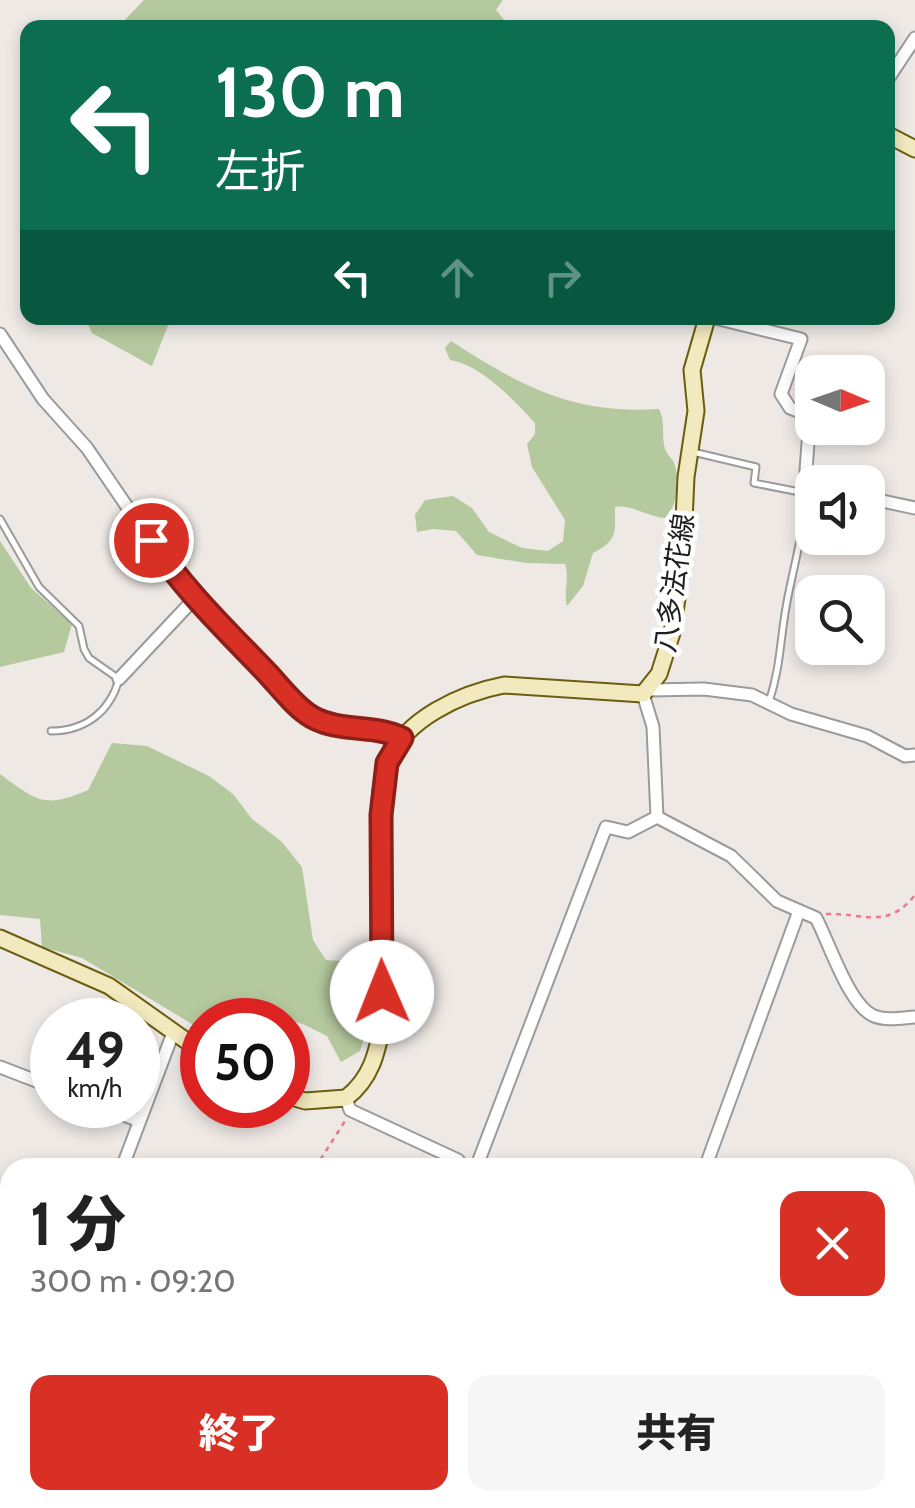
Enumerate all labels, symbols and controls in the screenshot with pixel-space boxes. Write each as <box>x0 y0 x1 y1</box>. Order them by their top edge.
text: 130 m <box>215 49 405 135</box>
icon: left <box>50 60 180 190</box>
text: 左折 <box>215 144 305 198</box>
icon: left <box>325 250 380 305</box>
icon: ahead <box>430 250 485 305</box>
icon: right <box>535 250 590 305</box>
north arrow <box>795 355 885 445</box>
map controls <box>795 355 885 665</box>
button: sound <box>795 465 885 555</box>
pin <box>109 498 194 583</box>
street label: 八多法花線 <box>647 511 701 655</box>
icon: arrive <box>124 513 179 568</box>
button: search <box>795 575 885 665</box>
position arrow <box>330 940 434 1044</box>
speed limit sign: 50 <box>180 998 310 1128</box>
text: 49 <box>65 1020 125 1081</box>
text: km/h <box>68 1073 122 1103</box>
text: 1 分 <box>30 1187 126 1260</box>
button: close <box>780 1191 885 1296</box>
text: 300 m · 09:20 <box>30 1261 236 1300</box>
button: 終了 <box>30 1375 448 1490</box>
button: 共有 <box>468 1375 885 1490</box>

